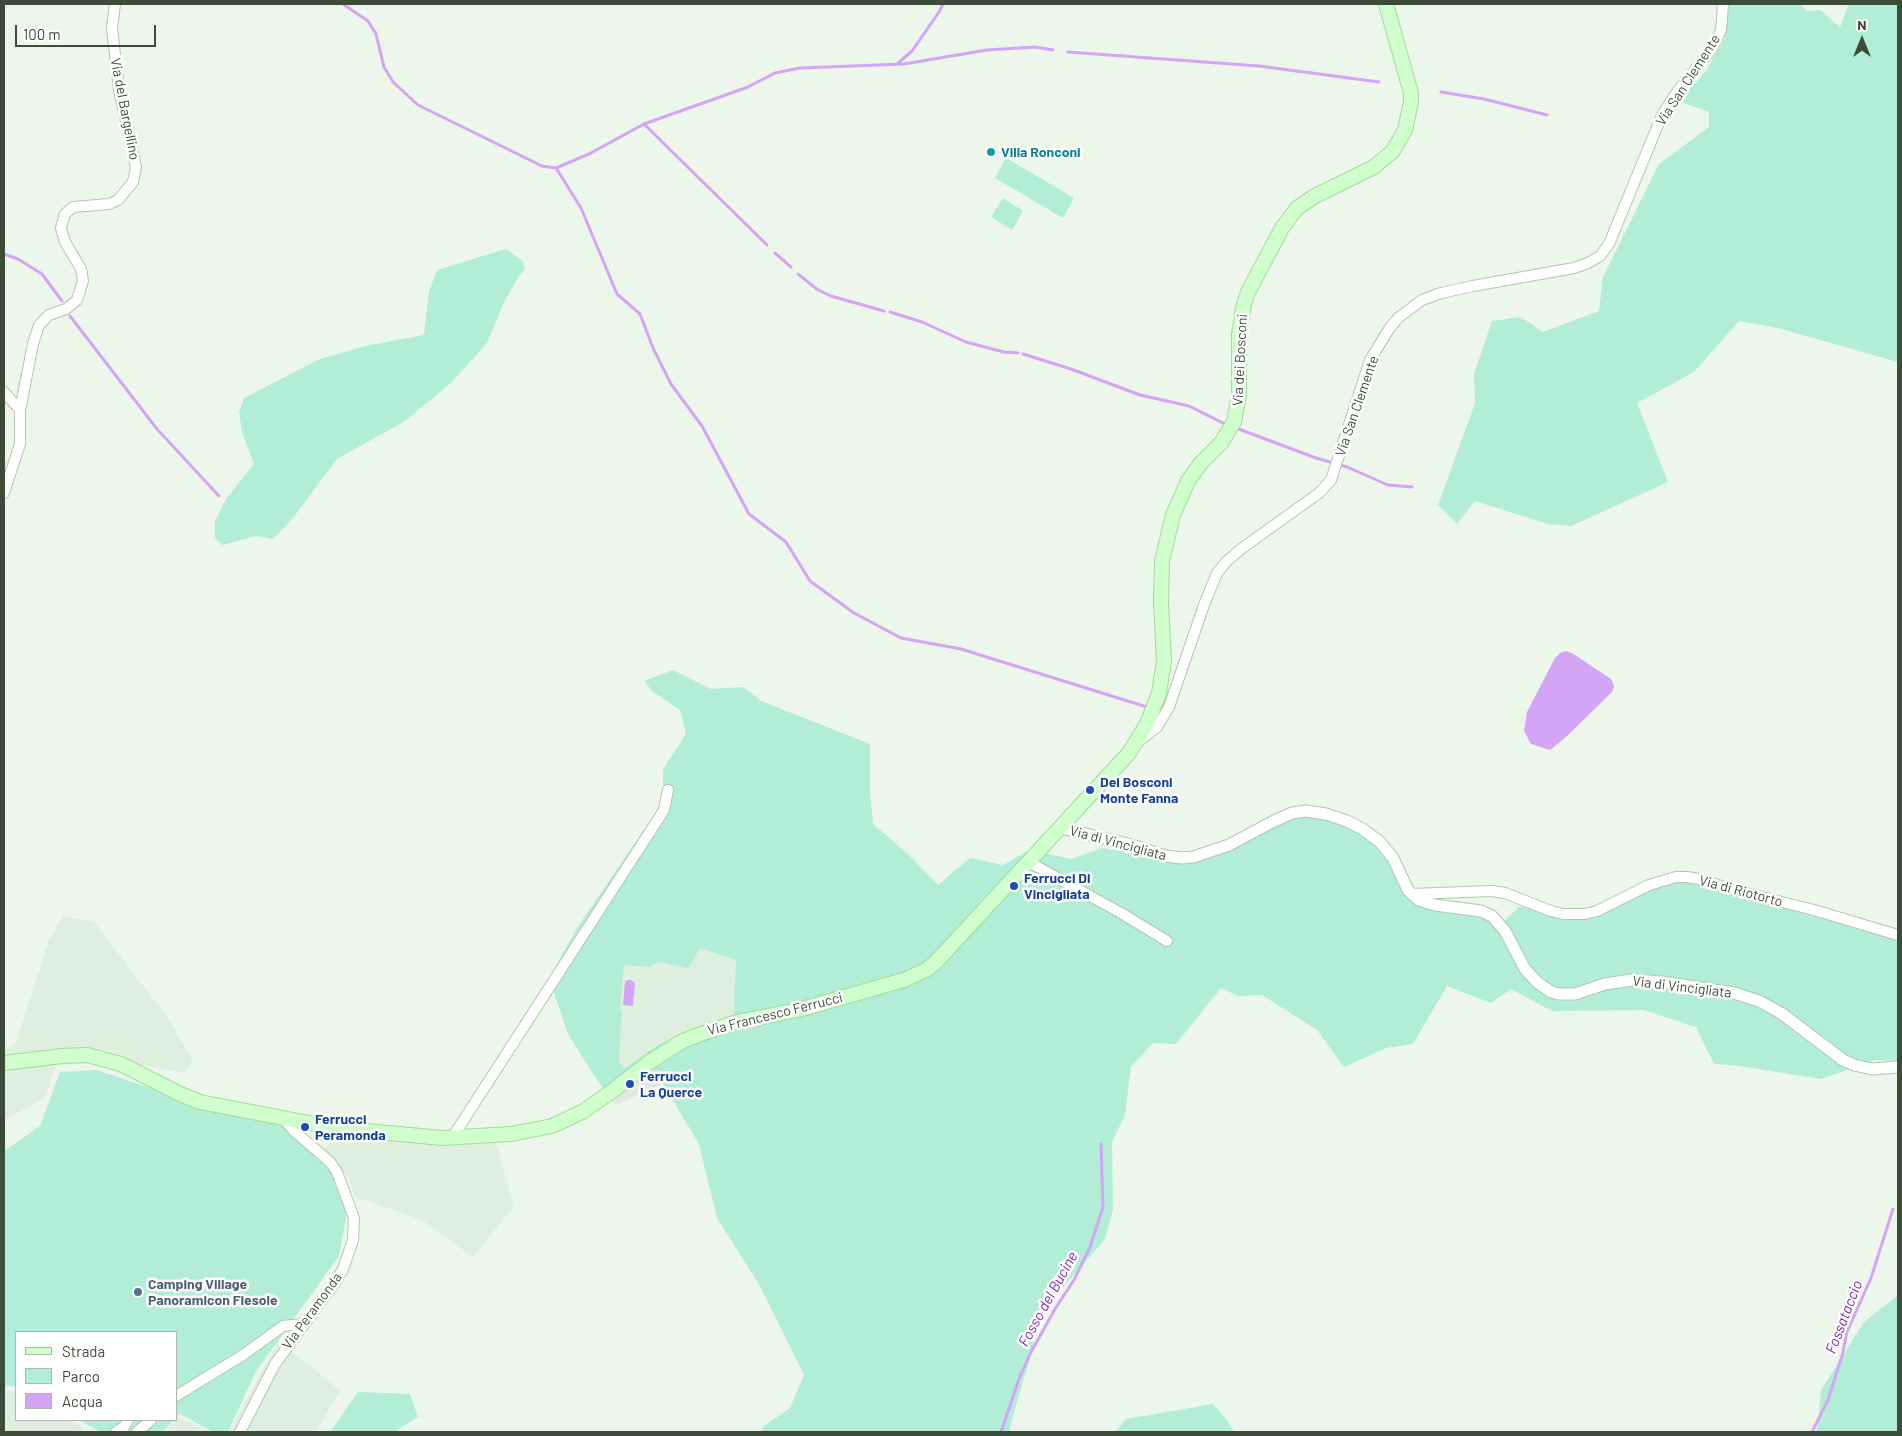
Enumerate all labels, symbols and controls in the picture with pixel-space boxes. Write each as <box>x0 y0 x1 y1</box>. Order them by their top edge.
scale bar <box>18 15 159 47</box>
north arrow <box>1837 15 1887 65</box>
text: N <box>1857 16 1867 33</box>
text: 100 m <box>23 25 61 43</box>
street label: Via San Clemente <box>1652 31 1724 129</box>
street label: Via del Bargellino <box>107 56 143 162</box>
place label: Villa Ronconi <box>1001 144 1081 160</box>
marker: Villa Ronconi <box>985 146 997 158</box>
street label: Via dei Bosconi <box>1229 313 1251 407</box>
street label: Via San Clemente <box>1332 353 1382 459</box>
place label: Dei Bosconi Monte Fanna <box>1100 774 1178 806</box>
marker: Dei Bosconi Monte Fanna <box>1084 784 1096 796</box>
street label: Via di Vincigliata <box>1068 822 1168 864</box>
place label: Ferrucci Di Vincigliata <box>1024 870 1091 902</box>
street label: Via di Riotorto <box>1697 872 1785 910</box>
marker: Ferrucci Di Vincigliata <box>1008 880 1020 892</box>
street label: Via di Vincigliata <box>1632 973 1732 1001</box>
street label: Via Francesco Ferrucci <box>706 989 844 1039</box>
place label: Ferrucci La Querce <box>640 1068 702 1100</box>
marker: Ferrucci La Querce <box>624 1078 636 1090</box>
place label: Ferrucci Peramonda <box>315 1111 386 1144</box>
marker: Ferrucci Peramonda <box>299 1121 311 1133</box>
water label: Fosso del Bucine <box>1015 1248 1081 1350</box>
street label: Via Peramonda <box>279 1269 345 1353</box>
place label: Camping Village Panoramicon Fiesole <box>148 1276 278 1308</box>
water label: Fossataccio <box>1822 1278 1866 1356</box>
marker: Camping Village Panoramicon Fiesole <box>132 1286 144 1298</box>
legend <box>15 1331 178 1421</box>
text: Strada <box>62 1342 105 1360</box>
text: Parco <box>62 1367 100 1385</box>
text: Acqua <box>62 1392 103 1410</box>

